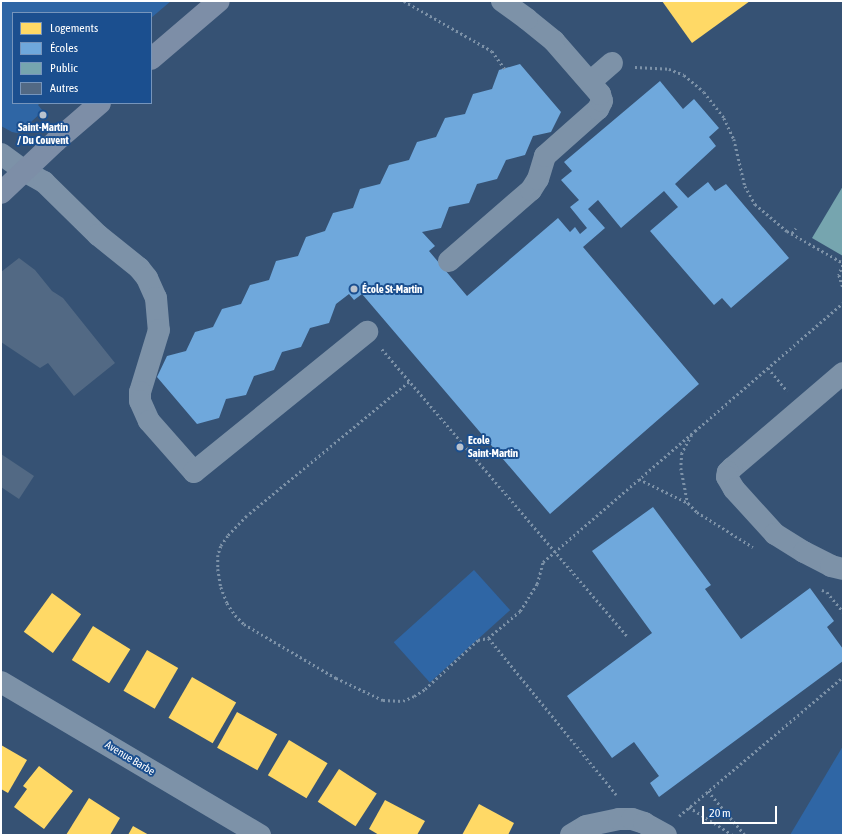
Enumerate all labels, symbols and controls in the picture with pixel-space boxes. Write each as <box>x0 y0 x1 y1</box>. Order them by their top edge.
legend <box>12 12 152 104</box>
text: Logements <box>50 21 98 35</box>
text: Écoles <box>50 41 78 55</box>
text: Public <box>50 61 78 75</box>
text: Autres <box>50 81 78 95</box>
marker: Saint-Martin / Du Couvent <box>38 110 48 120</box>
place label: Saint-Martin / Du Couvent <box>17 121 69 147</box>
place label: École St-Martin <box>362 282 422 296</box>
marker: École St-Martin <box>349 284 359 294</box>
place label: Ecole Saint-Martin <box>468 434 518 460</box>
marker: Ecole Saint-Martin <box>455 442 465 452</box>
street label: Avenue Barbe <box>103 738 157 778</box>
scale bar <box>704 798 779 824</box>
text: 20 m <box>709 806 731 820</box>

